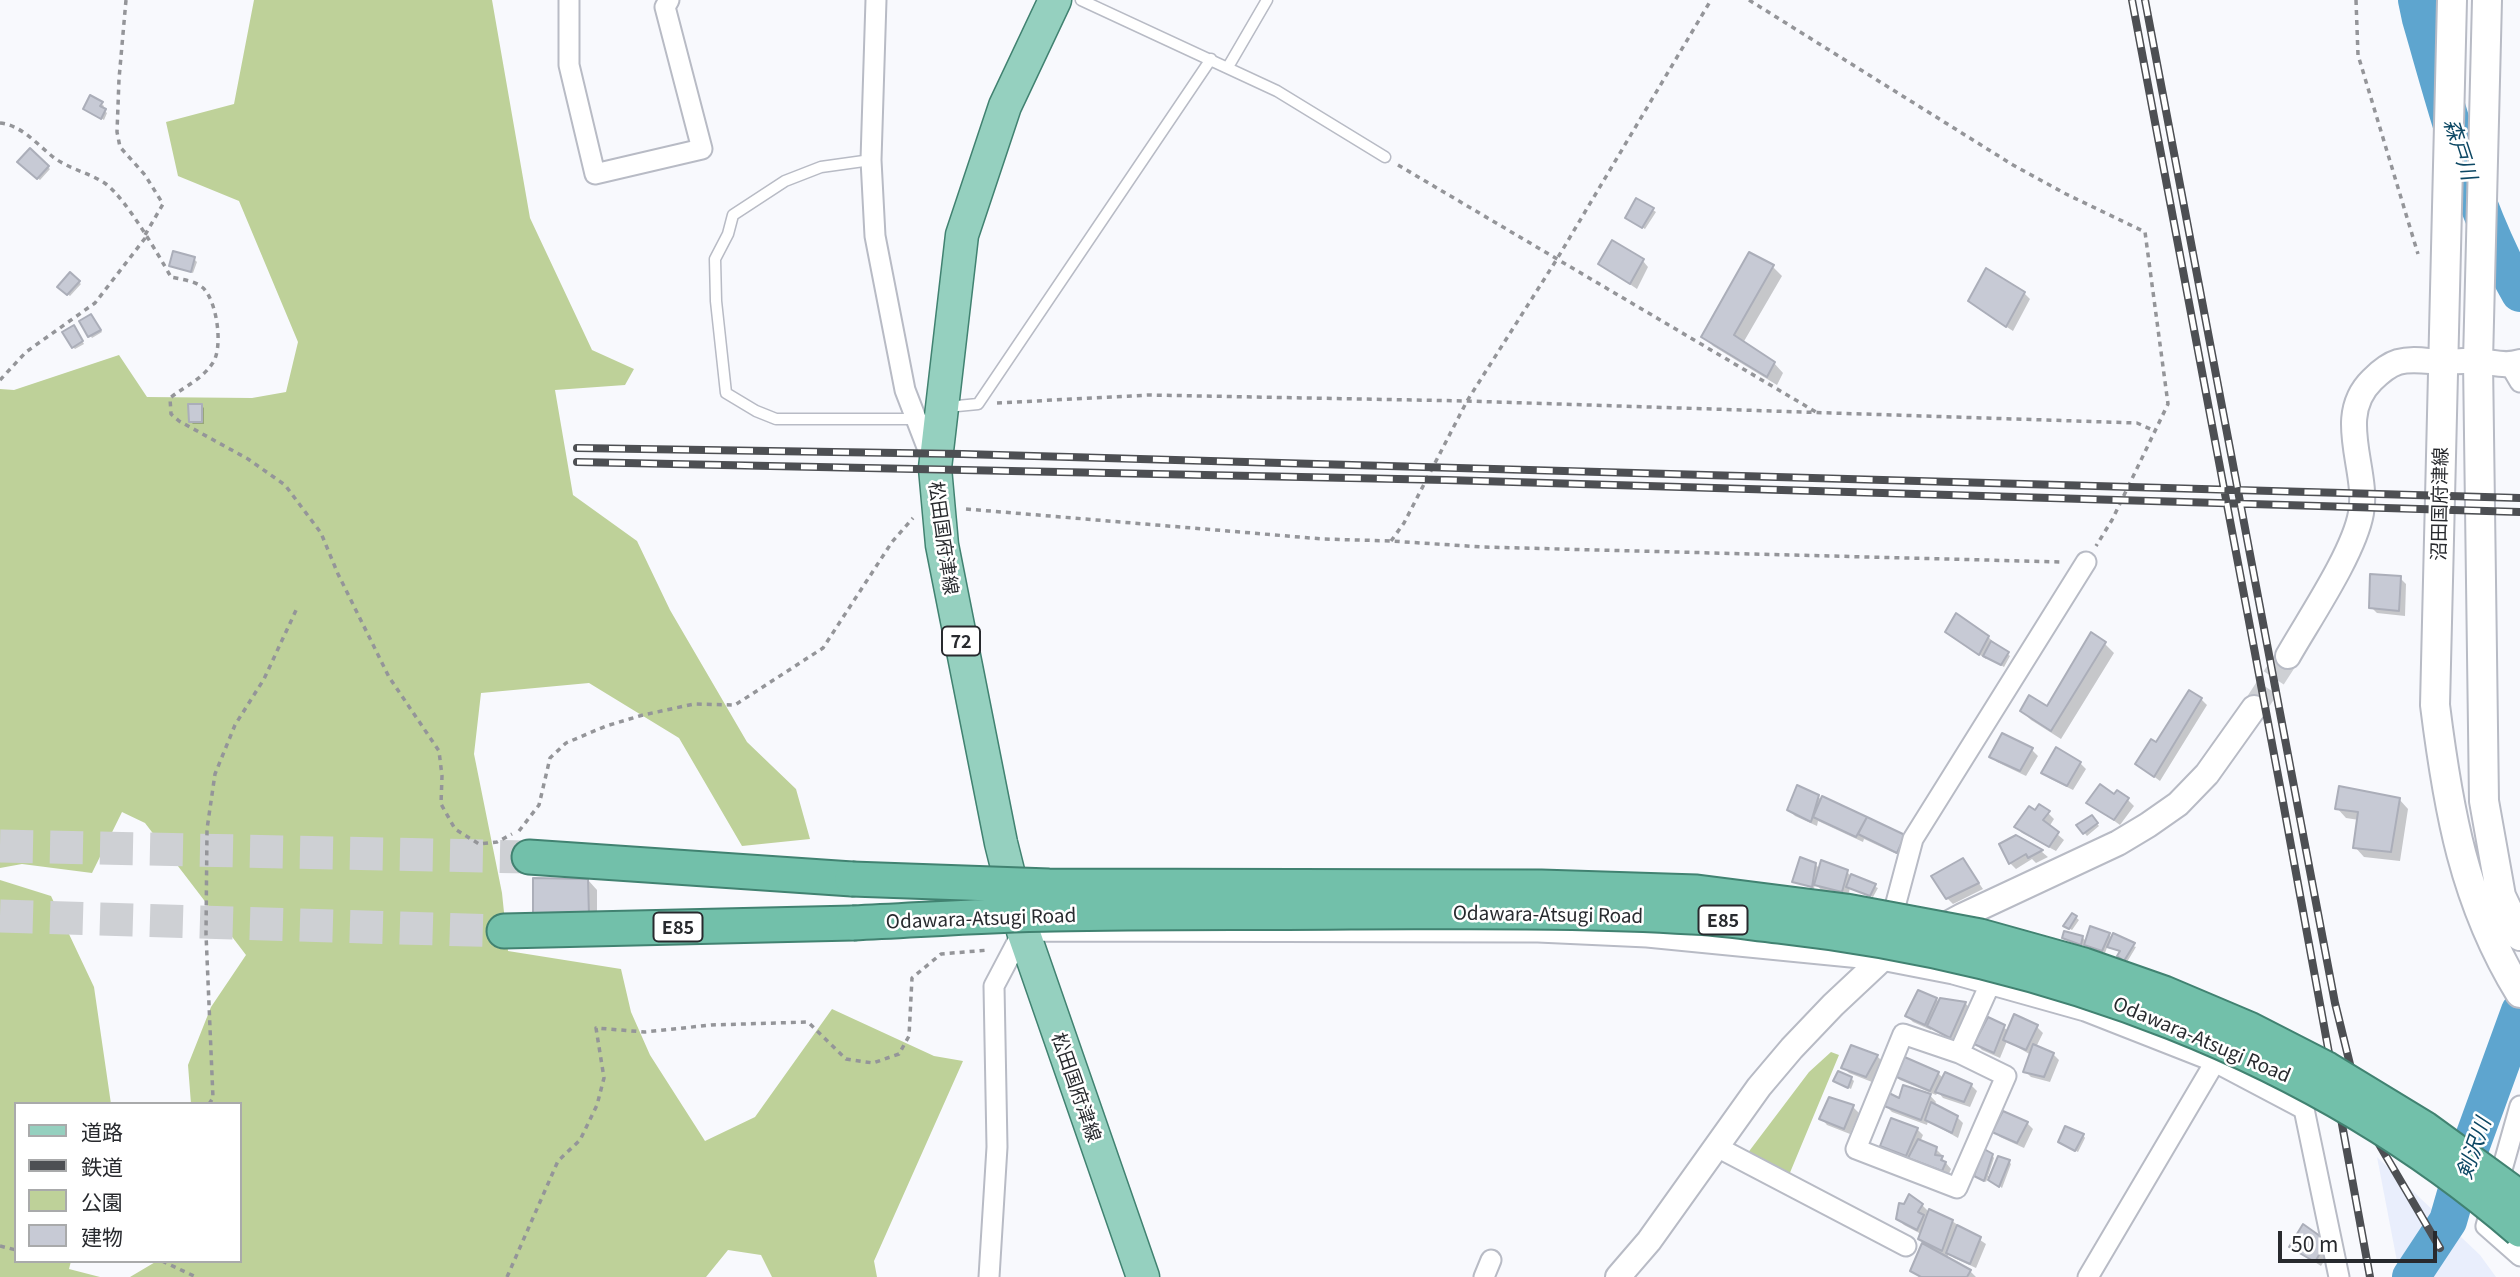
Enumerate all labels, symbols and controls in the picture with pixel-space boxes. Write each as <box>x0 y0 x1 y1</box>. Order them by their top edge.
water label: 森戸川 <box>2439 115 2483 183</box>
street label: 沼田国府津線 <box>2427 447 2451 561</box>
street label: 松田国府津線 <box>925 480 963 596</box>
road number: 72 <box>942 626 980 656</box>
street label: Odawara-Atsugi Road <box>1453 901 1643 927</box>
street label: Odawara-Atsugi Road <box>885 903 1077 933</box>
road number: E85 <box>1698 905 1748 934</box>
road number: E85 <box>654 912 702 942</box>
street label: Odawara-Atsugi Road <box>2110 991 2294 1087</box>
street label: 松田国府津線 <box>1048 1029 1106 1145</box>
legend <box>14 1102 242 1263</box>
water label: 剣沢川 <box>2451 1114 2495 1182</box>
text: 道路 <box>81 1116 123 1146</box>
text: 鉄道 <box>81 1151 123 1181</box>
text: 公園 <box>81 1186 123 1216</box>
scale bar <box>2282 1218 2441 1262</box>
text: 建物 <box>81 1221 123 1251</box>
text: 50 m <box>2291 1228 2338 1258</box>

